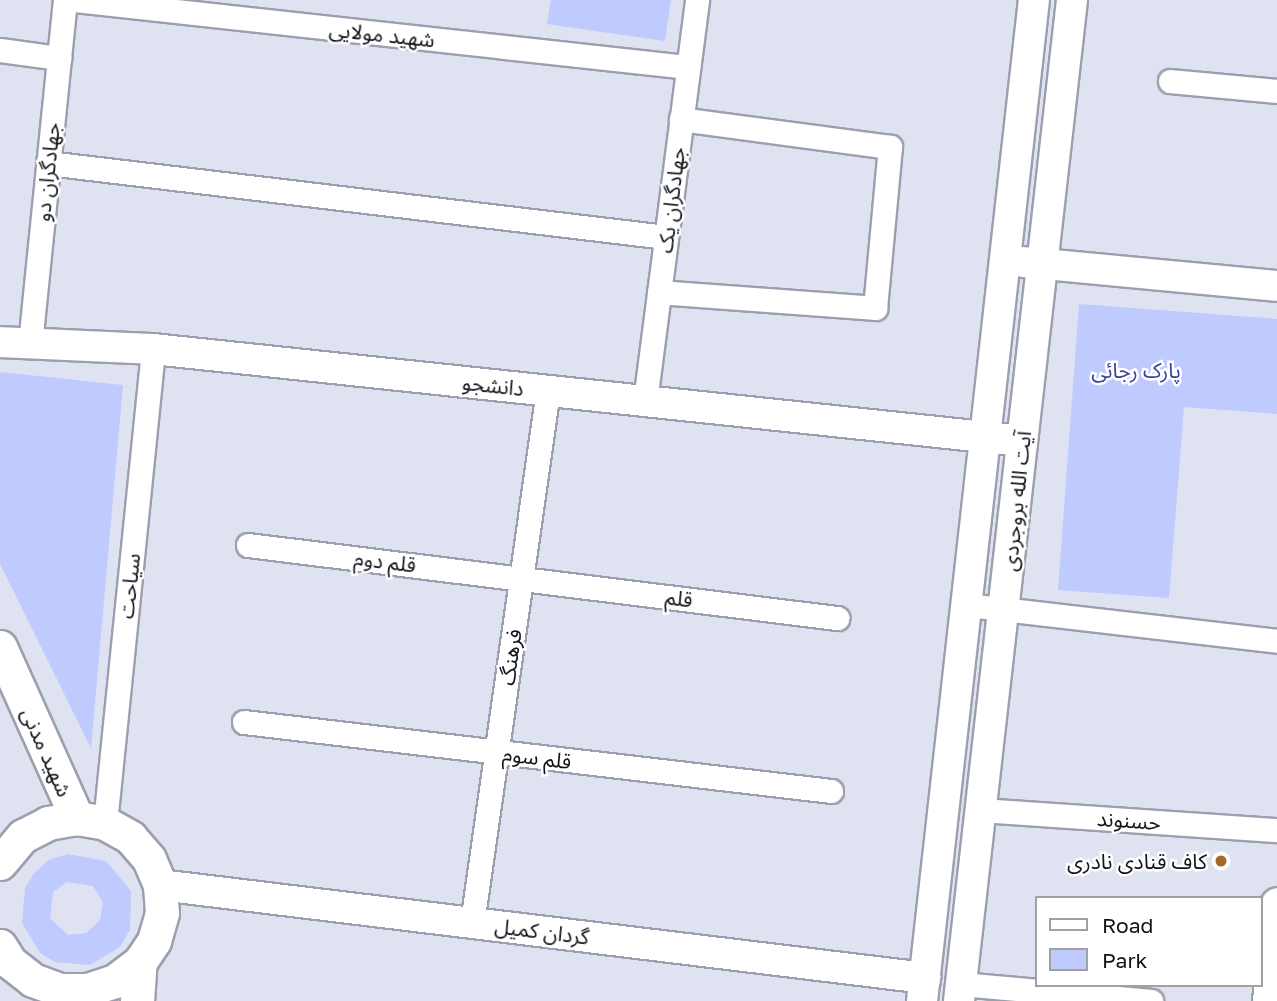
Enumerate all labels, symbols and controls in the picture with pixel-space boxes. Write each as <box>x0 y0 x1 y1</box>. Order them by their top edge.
street label: شهید مولایی <box>328 16 436 52</box>
street label: جهادگران دو <box>29 121 65 223</box>
street label: جهادگران یک <box>652 145 690 255</box>
park label: پارک رجائی <box>1091 357 1181 383</box>
street label: دانشجو <box>461 369 525 401</box>
street label: آیت الله بروجردی <box>996 430 1036 572</box>
street label: قلم دوم <box>353 545 417 577</box>
street label: سیاحت <box>113 552 145 620</box>
street label: قلم <box>664 584 694 612</box>
street label: فرهنگ <box>494 627 526 687</box>
street label: شهید مدنی <box>16 704 78 800</box>
street label: قلم سوم <box>501 740 573 774</box>
street label: حسنوند <box>1096 805 1162 835</box>
place label: کاف قنادی نادری <box>1067 848 1207 874</box>
marker: کاف قنادی نادری <box>1213 853 1229 869</box>
legend <box>1036 896 1263 987</box>
text: Road <box>1102 912 1153 938</box>
street label: گردان کمیل <box>493 913 591 949</box>
text: Park <box>1102 947 1147 973</box>

